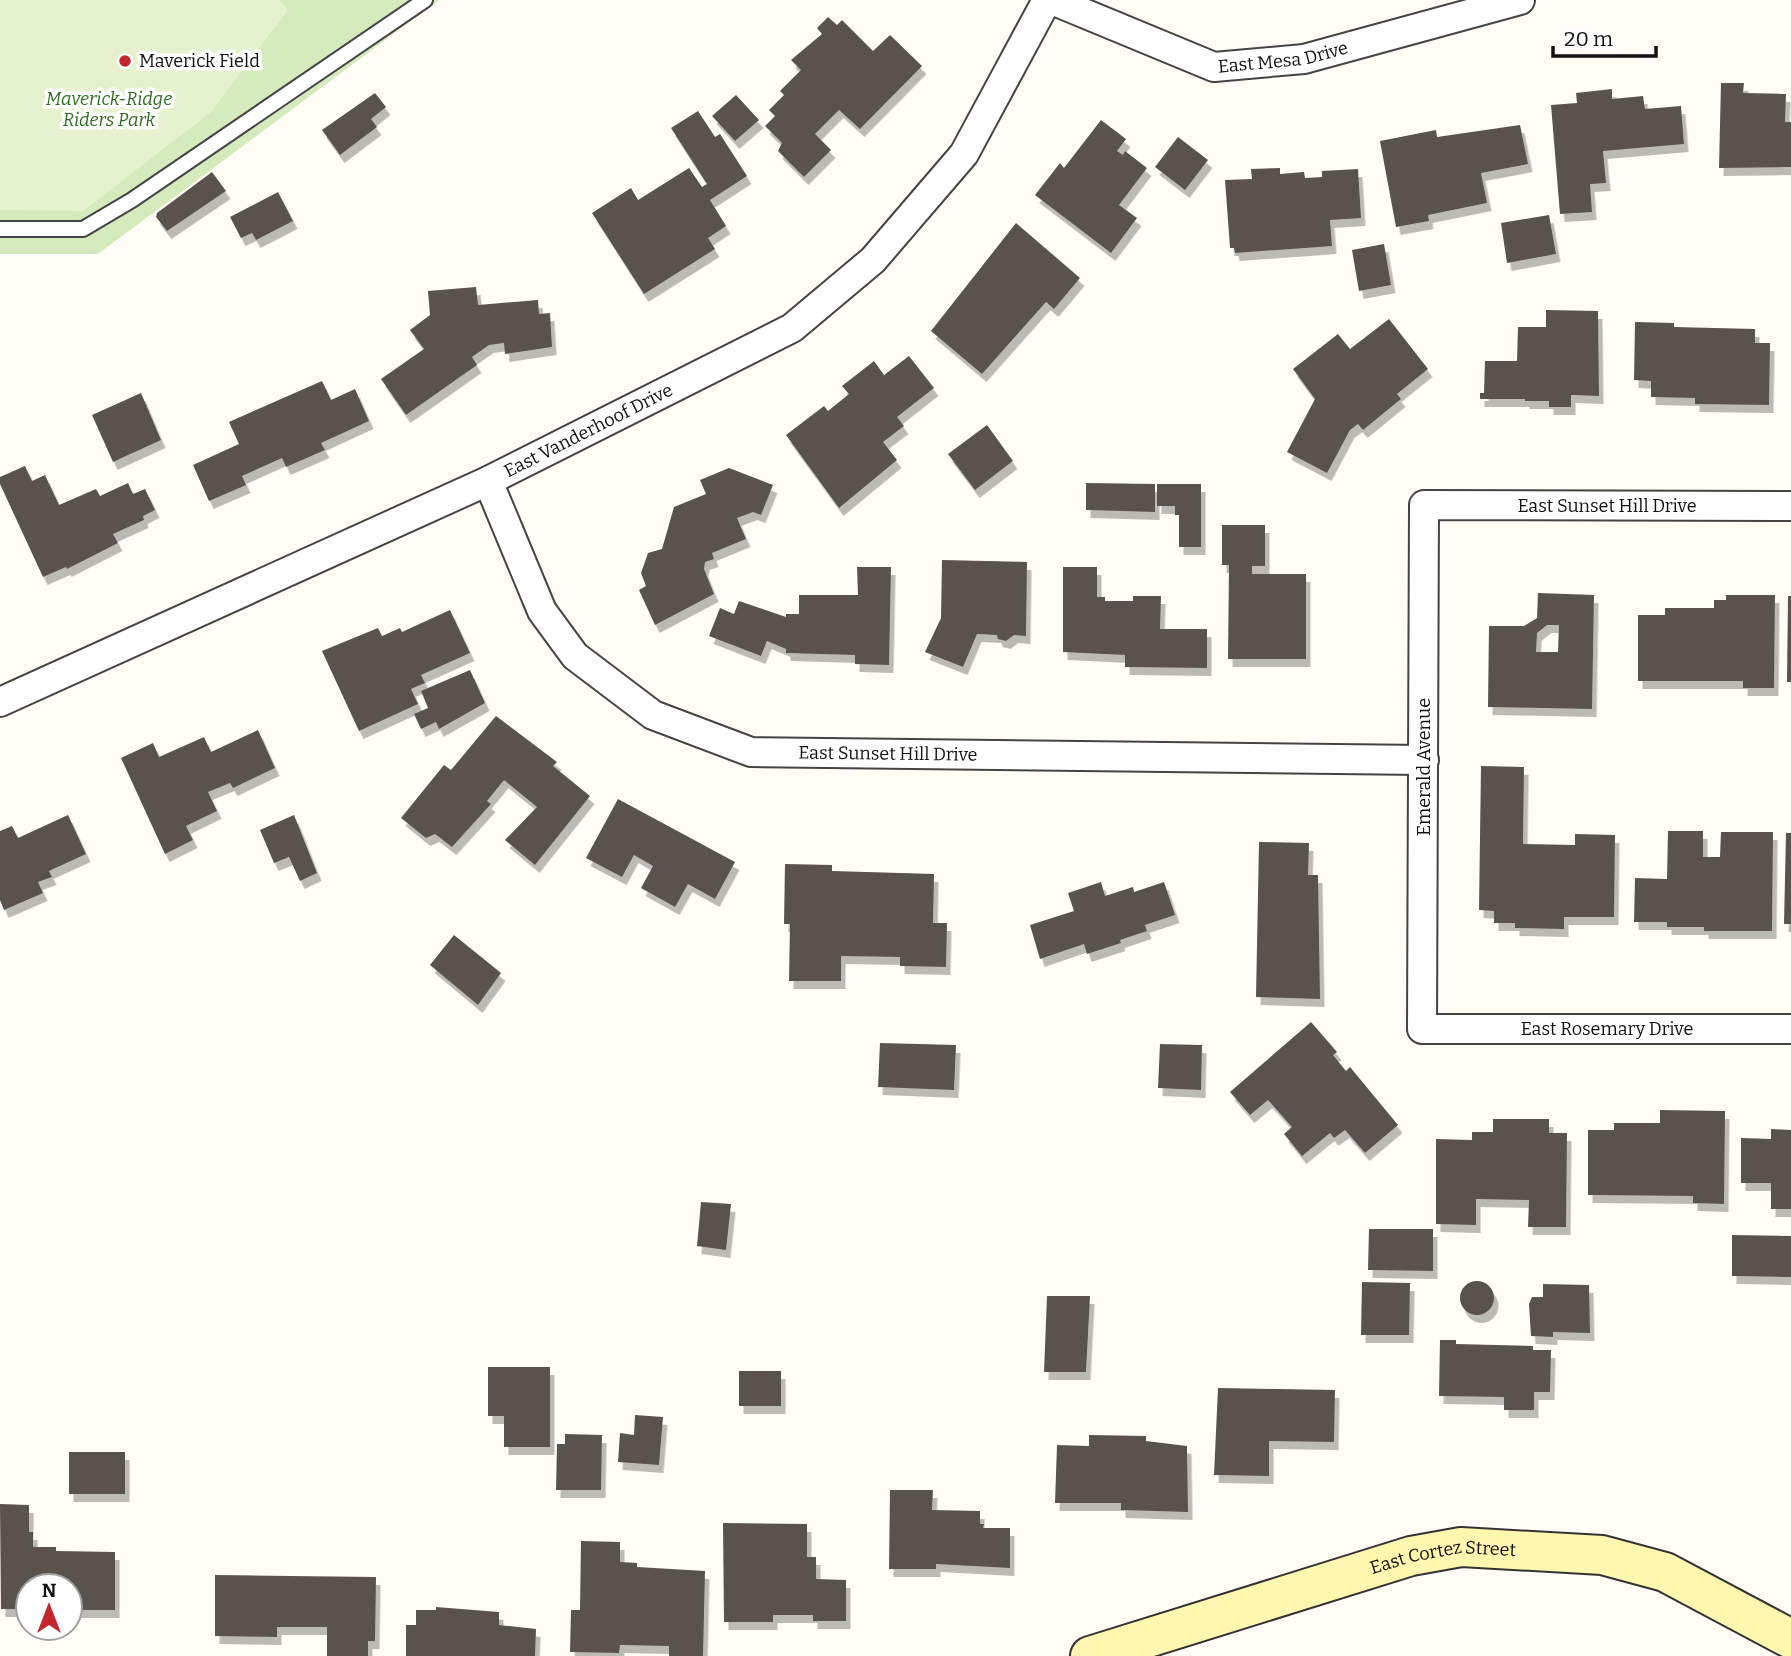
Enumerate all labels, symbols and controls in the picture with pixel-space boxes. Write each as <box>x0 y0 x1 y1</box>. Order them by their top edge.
scale bar <box>1553 14 1656 58</box>
text: 20 m <box>1564 26 1613 52</box>
street label: East Mesa Drive <box>1217 37 1350 78</box>
place label: Maverick Field <box>139 50 260 72</box>
marker: Maverick Field <box>117 53 133 69</box>
park label: Maverick-Ridge Riders Park <box>46 88 172 131</box>
street label: East Vanderhoof Drive <box>500 379 676 482</box>
street label: East Sunset Hill Drive <box>1517 495 1697 517</box>
street label: Emerald Avenue <box>1413 698 1435 836</box>
street label: East Sunset Hill Drive <box>798 742 978 766</box>
street label: East Rosemary Drive <box>1521 1018 1693 1040</box>
street label: East Cortez Street <box>1367 1536 1517 1579</box>
north arrow <box>14 1572 84 1642</box>
text: N <box>42 1579 57 1602</box>

